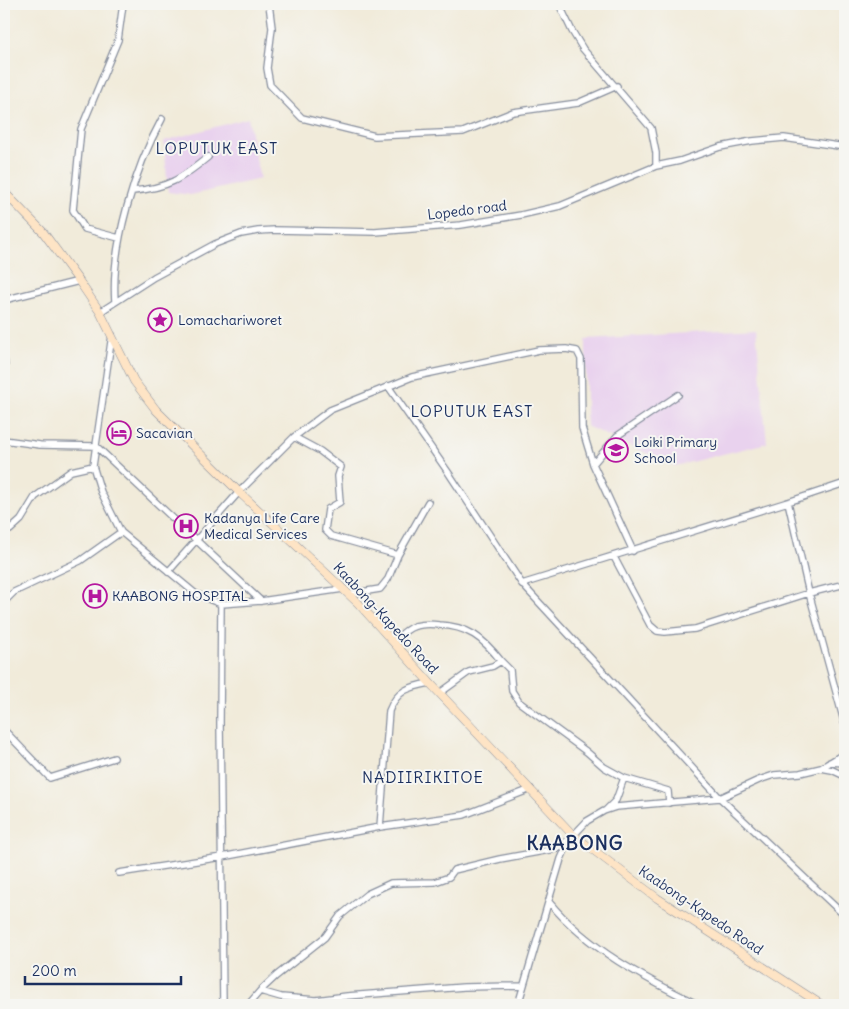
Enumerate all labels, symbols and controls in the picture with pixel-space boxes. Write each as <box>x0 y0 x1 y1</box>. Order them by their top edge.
district label: LOPUTUK EAST <box>156 138 278 158</box>
street label: Lopedo road <box>426 196 508 224</box>
place icon: Lomachariworet <box>147 307 173 333</box>
place label: Lomachariworet <box>178 311 282 329</box>
district label: LOPUTUK EAST <box>411 401 533 421</box>
hotel icon: Sacavian <box>106 420 132 446</box>
place label: Sacavian <box>136 424 193 442</box>
place label: Loiki Primary School <box>634 433 717 467</box>
school or university icon: Loiki Primary School <box>603 437 629 463</box>
place label: Kadanya Life Care Medical Services <box>204 509 320 543</box>
hospital icon: Kadanya Life Care Medical Services <box>173 513 199 539</box>
street label: Kaabong-Kapedo Road <box>330 558 442 678</box>
hospital icon: KAABONG HOSPITAL <box>82 583 108 609</box>
place label: KAABONG HOSPITAL <box>112 587 249 605</box>
district label: NADIIRIKITOE <box>362 767 484 787</box>
district label: KAABONG <box>526 831 624 855</box>
street label: Kaabong-Kapedo Road <box>635 862 767 958</box>
scale bar <box>25 954 181 986</box>
text: 200 m <box>32 961 77 980</box>

